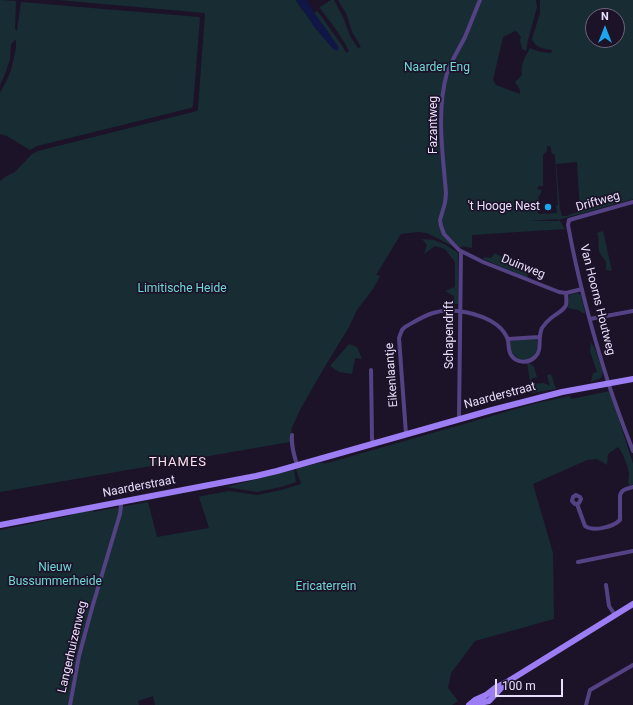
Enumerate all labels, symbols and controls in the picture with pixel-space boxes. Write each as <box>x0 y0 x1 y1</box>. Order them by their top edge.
north arrow <box>585 8 625 48</box>
text: N <box>601 10 609 23</box>
park label: Naarder Eng <box>404 61 470 75</box>
street label: Fazantweg <box>427 96 441 154</box>
street label: Driftweg <box>574 189 622 215</box>
place label: 't Hooge Nest <box>468 200 540 214</box>
marker: 't Hooge Nest <box>543 202 553 212</box>
street label: Van Hoorns Houtweg <box>576 243 618 357</box>
street label: Duinweg <box>499 252 547 282</box>
park label: Limitische Heide <box>137 282 227 296</box>
street label: Schapendrift <box>443 301 457 369</box>
street label: Eikenlaantje <box>383 342 401 408</box>
street label: Naarderstraat <box>463 380 537 412</box>
district label: THAMES <box>149 455 207 471</box>
street label: Naarderstraat <box>101 473 177 501</box>
park label: Nieuw Bussummerheide <box>8 561 102 589</box>
park label: Ericaterrein <box>296 580 356 594</box>
street label: Langerhuizenweg <box>55 600 91 694</box>
scale bar <box>497 671 565 697</box>
text: 100 m <box>502 679 536 693</box>

